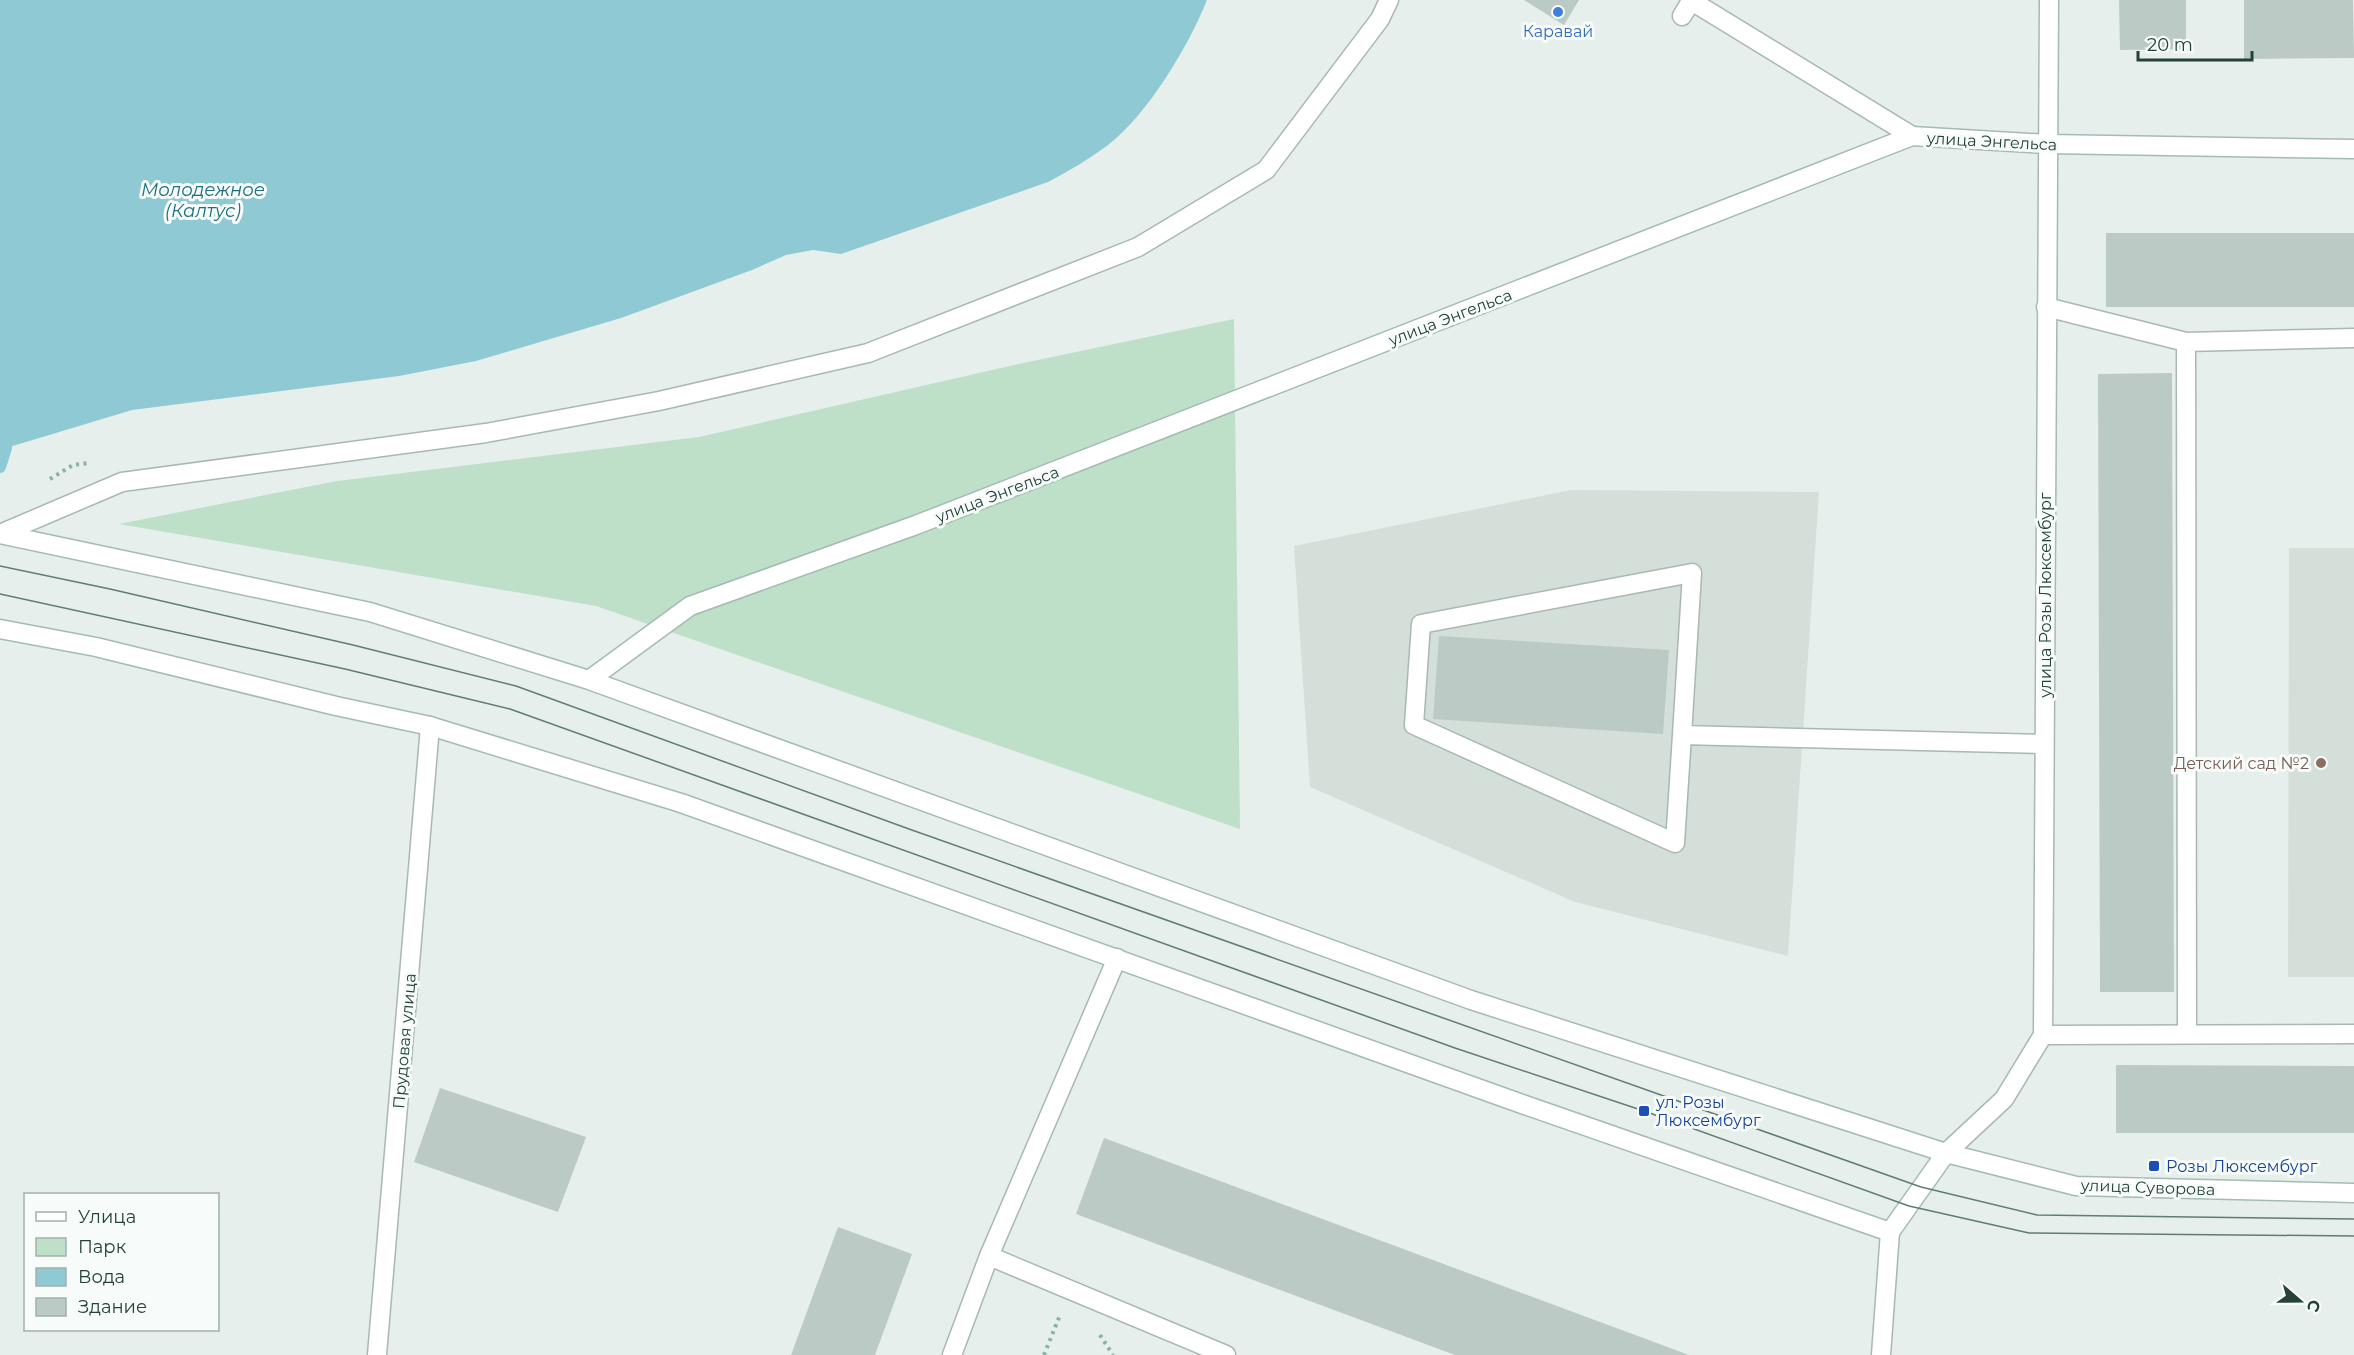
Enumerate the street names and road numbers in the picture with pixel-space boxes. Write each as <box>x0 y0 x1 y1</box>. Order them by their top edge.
street label: улица Энгельса <box>1925 129 2058 154</box>
street label: улица Энгельса <box>1385 285 1515 350</box>
street label: улица Энгельса <box>932 462 1062 527</box>
street label: улица Розы Люксембург <box>2036 492 2055 699</box>
street label: Прудовая улица <box>389 972 420 1110</box>
street label: улица Суворова <box>2079 1176 2216 1199</box>

